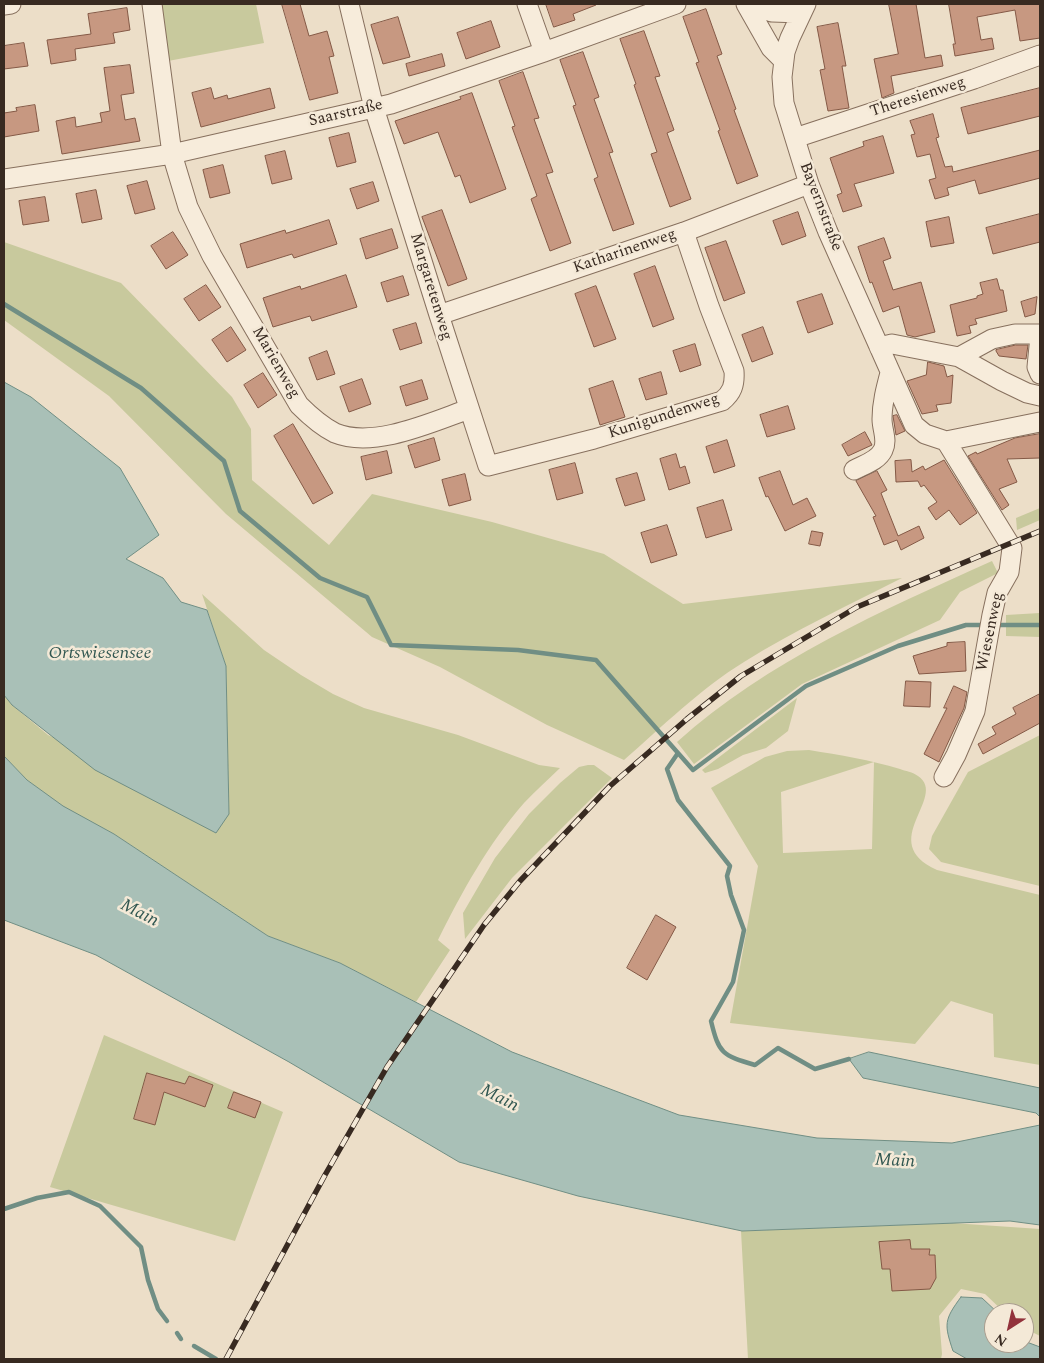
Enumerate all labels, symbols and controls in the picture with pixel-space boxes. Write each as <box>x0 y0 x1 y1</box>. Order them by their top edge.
street label: Theresienweg <box>868 74 968 122</box>
street label: Saarstraße <box>307 96 385 132</box>
street label: Bayernstraße <box>794 160 846 254</box>
street label: Katharinenweg <box>571 225 679 279</box>
street label: Margaretenweg <box>405 231 455 343</box>
street label: Marienweg <box>247 324 303 402</box>
street label: Kunigundenweg <box>606 390 722 444</box>
street label: Wiesenweg <box>973 591 1009 673</box>
water label: Ortswiesensee <box>48 643 152 665</box>
water label: Main <box>116 895 162 933</box>
water label: Main <box>476 1080 522 1118</box>
water label: Main <box>874 1150 916 1174</box>
north arrow <box>984 1303 1034 1353</box>
text: N <box>990 1328 1011 1352</box>

